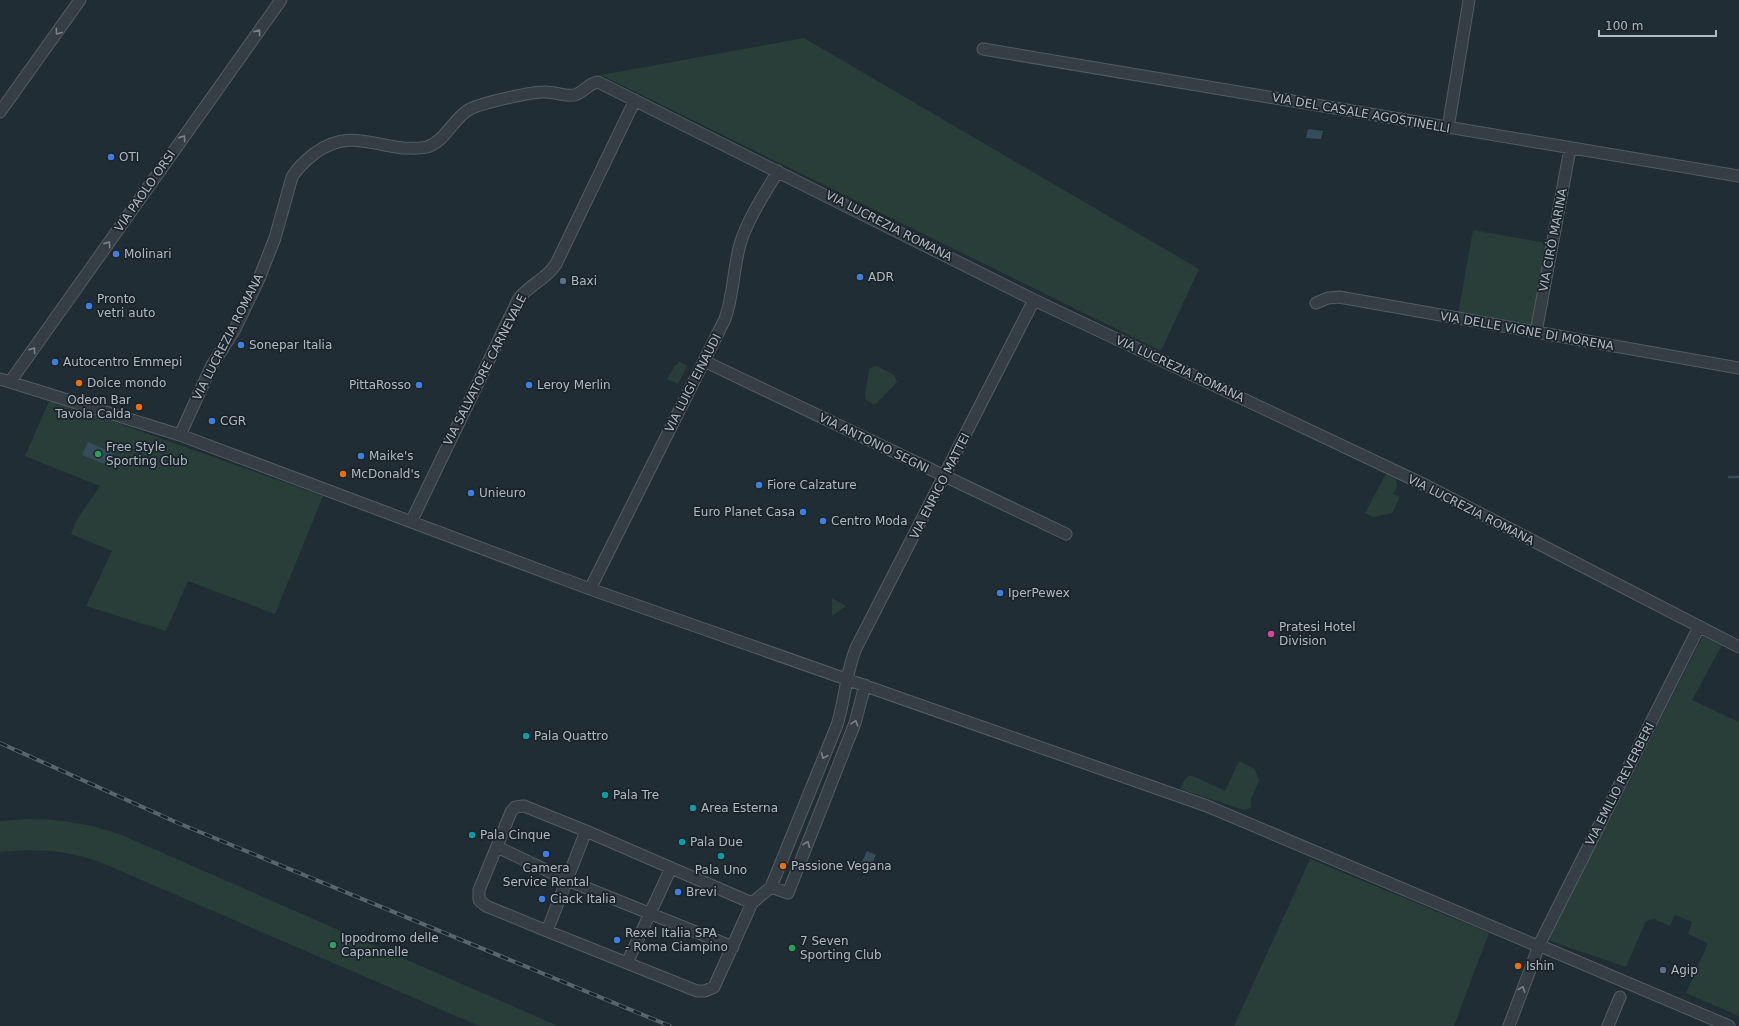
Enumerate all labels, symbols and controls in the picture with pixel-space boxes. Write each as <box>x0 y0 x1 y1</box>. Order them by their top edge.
scale bar <box>1599 12 1716 38</box>
text: 100 m <box>1605 19 1643 33</box>
one-way arrow <box>56 27 63 34</box>
one-way arrow <box>253 29 261 36</box>
street label: VIA DEL CASALE AGOSTINELLI <box>1271 90 1451 136</box>
one-way arrow <box>178 136 185 143</box>
street label: VIA PAOLO ORSI <box>112 148 178 234</box>
place label: OTI <box>119 150 139 164</box>
marker: OTI <box>106 152 116 162</box>
street label: VIA CIRÒ MARINA <box>1535 186 1570 293</box>
street label: VIA LUCREZIA ROMANA <box>823 188 955 264</box>
one-way arrow <box>103 242 110 249</box>
place label: Molinari <box>124 247 172 261</box>
marker: Molinari <box>111 249 121 259</box>
place label: ADR <box>868 270 894 284</box>
street label: VIA LUCREZIA ROMANA <box>190 271 266 403</box>
marker: ADR <box>855 272 865 282</box>
place label: Baxi <box>571 274 597 288</box>
marker: Baxi <box>558 276 568 286</box>
place label: Pronto vetri auto <box>97 292 155 320</box>
street label: VIA SALVATORE CARNEVALE <box>441 292 529 448</box>
marker: Pronto vetri auto <box>84 301 94 311</box>
street label: VIA DELLE VIGNE DI MORENA <box>1439 309 1616 353</box>
street label: VIA LUIGI EINAUDI <box>662 331 724 435</box>
street label: VIA LUCREZIA ROMANA <box>1113 333 1247 405</box>
place label: Sonepar Italia <box>249 338 332 352</box>
marker: Sonepar Italia <box>236 340 246 350</box>
one-way arrow <box>28 348 35 355</box>
place label: Autocentro Emmepi <box>63 355 182 369</box>
marker: Autocentro Emmepi <box>50 357 60 367</box>
place label: Dolce mondo <box>87 376 166 390</box>
marker: Dolce mondo <box>74 378 84 388</box>
place label: PittaRosso <box>349 378 411 392</box>
place label: Leroy Merlin <box>537 378 611 392</box>
marker: PittaRosso <box>414 380 424 390</box>
marker: Leroy Merlin <box>524 380 534 390</box>
place label: Odeon Bar Tavola Calda <box>54 393 131 421</box>
marker: Odeon Bar Tavola Calda <box>134 402 144 412</box>
street label: VIA ANTONIO SEGNI <box>817 410 931 476</box>
place label: CGR <box>220 414 246 428</box>
marker: CGR <box>207 416 217 426</box>
street label: VIA ENRICO MATTEI <box>907 431 973 541</box>
place label: Free Style Sporting Club <box>106 440 188 468</box>
marker: Free Style Sporting Club <box>93 449 103 459</box>
place label: Maike's <box>369 449 414 463</box>
marker: Maike's <box>356 451 366 461</box>
place label: McDonald's <box>351 467 420 481</box>
marker: McDonald's <box>338 469 348 479</box>
street label: VIA LUCREZIA ROMANA <box>1405 472 1537 548</box>
place label: Fiore Calzature <box>767 478 857 492</box>
marker: Fiore Calzature <box>754 480 764 490</box>
place label: Unieuro <box>479 486 526 500</box>
marker: Unieuro <box>466 488 476 498</box>
place label: Euro Planet Casa <box>693 505 795 519</box>
marker: Euro Planet Casa <box>798 507 808 517</box>
place label: Centro Moda <box>831 514 908 528</box>
marker: Centro Moda <box>818 516 828 526</box>
place label: IperPewex <box>1008 586 1070 600</box>
marker: IperPewex <box>995 588 1005 598</box>
place label: Pratesi Hotel Division <box>1279 620 1356 648</box>
marker: Pratesi Hotel Division <box>1266 629 1276 639</box>
one-way arrow <box>850 720 858 727</box>
street label: VIA EMILIO REVERBERI <box>1583 720 1657 848</box>
place label: Pala Quattro <box>534 729 608 743</box>
marker: Pala Quattro <box>521 731 531 741</box>
one-way arrow <box>821 752 829 760</box>
place label: Pala Tre <box>613 788 659 802</box>
marker: Pala Tre <box>600 790 610 800</box>
place label: Area Esterna <box>701 801 778 815</box>
marker: Area Esterna <box>688 803 698 813</box>
place label: Pala Cinque <box>480 828 550 842</box>
marker: Pala Cinque <box>467 830 477 840</box>
place label: Pala Due <box>690 835 743 849</box>
marker: Pala Due <box>677 837 687 847</box>
one-way arrow <box>802 840 810 848</box>
marker: Camera Service Rental <box>541 849 551 859</box>
marker: Pala Uno <box>716 851 726 861</box>
place label: Passione Vegana <box>791 859 892 873</box>
place label: Camera Service Rental <box>503 861 589 889</box>
marker: Passione Vegana <box>778 861 788 871</box>
place label: Pala Uno <box>695 863 747 877</box>
place label: Brevi <box>686 885 717 899</box>
marker: Brevi <box>673 887 683 897</box>
place label: Ciack Italia <box>550 892 616 906</box>
marker: Ciack Italia <box>537 894 547 904</box>
place label: Rexel Italia SPA - Roma Ciampino <box>625 926 728 954</box>
place label: Ippodromo delle Capannelle <box>341 931 439 959</box>
place label: 7 Seven Sporting Club <box>800 934 882 962</box>
marker: Rexel Italia SPA - Roma Ciampino <box>612 935 622 945</box>
marker: Ippodromo delle Capannelle <box>328 940 338 950</box>
marker: 7 Seven Sporting Club <box>787 943 797 953</box>
place label: Ishin <box>1526 959 1554 973</box>
marker: Ishin <box>1513 961 1523 971</box>
place label: Agip <box>1671 963 1698 977</box>
marker: Agip <box>1658 965 1668 975</box>
one-way arrow <box>1518 986 1526 993</box>

